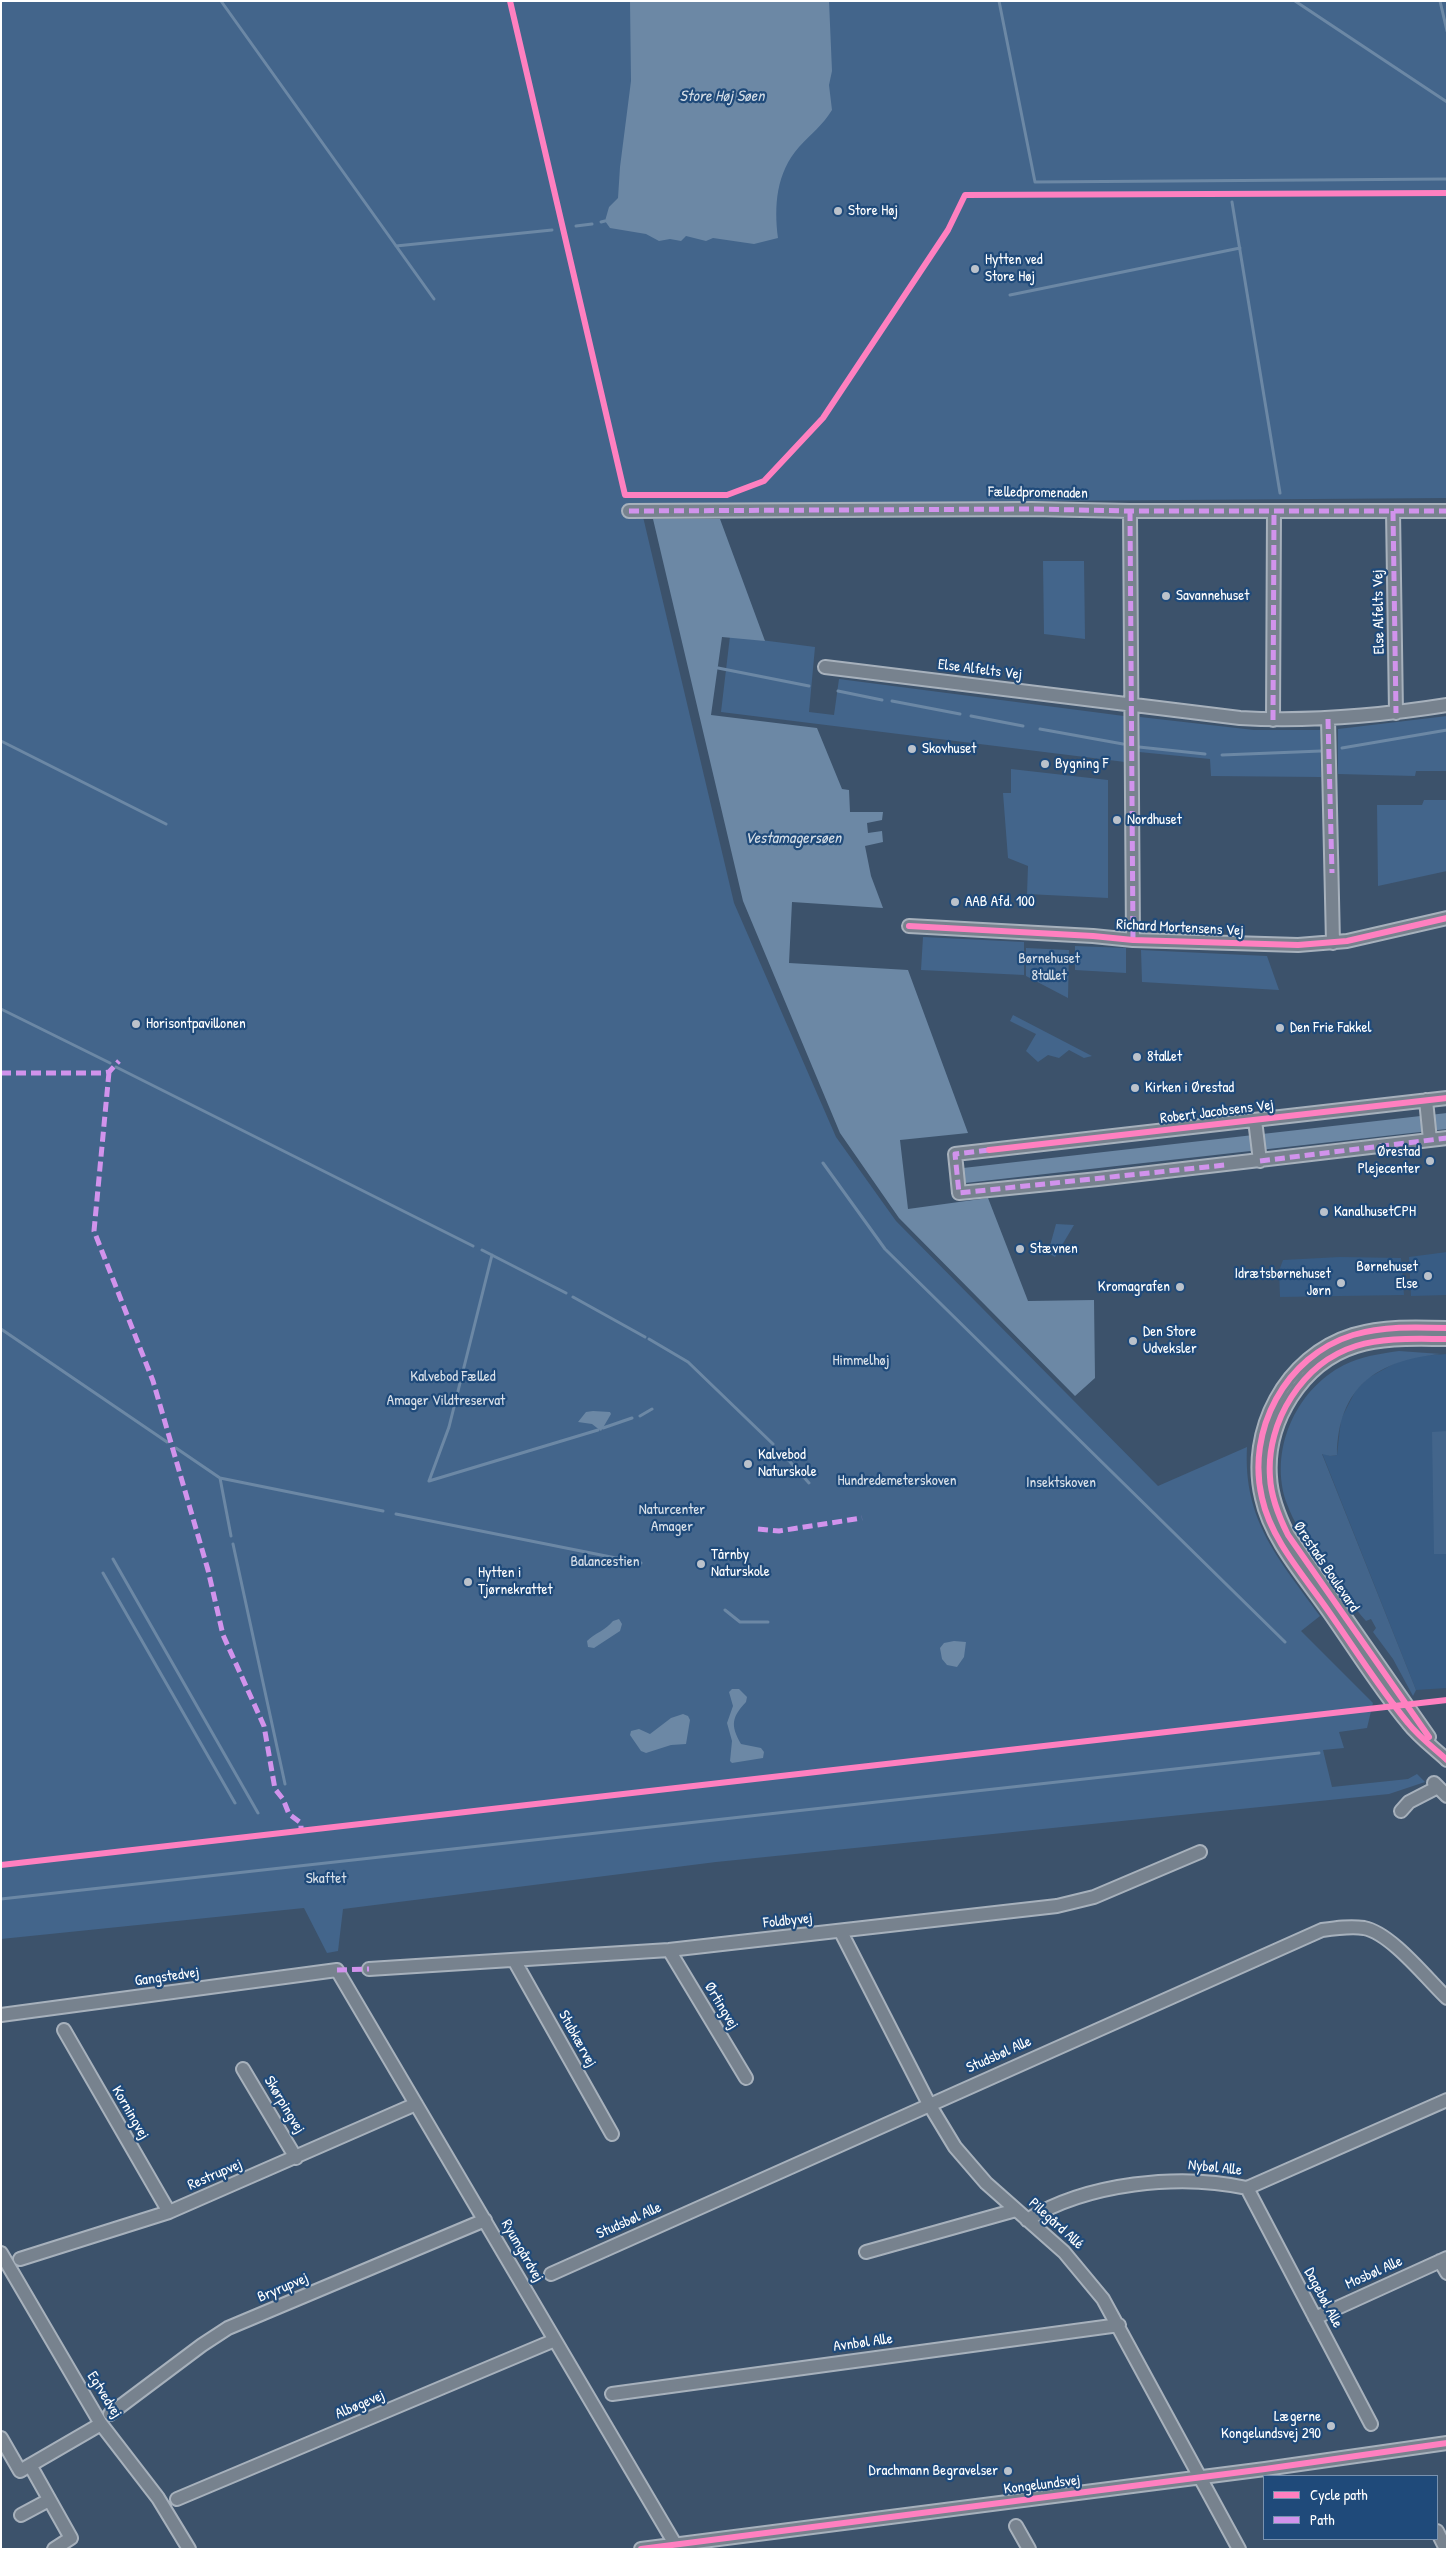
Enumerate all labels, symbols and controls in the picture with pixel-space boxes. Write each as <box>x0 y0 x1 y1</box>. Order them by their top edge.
water label: Store Høj Søen <box>680 87 764 107</box>
place label: Store Høj <box>848 202 898 220</box>
marker: Store Høj <box>832 205 844 217</box>
place label: Hytten ved Store Høj <box>985 251 1043 286</box>
marker: Hytten ved Store Høj <box>969 263 981 275</box>
street label: Fælledpromenaden <box>988 483 1088 503</box>
street label: Else Alfelts Vej <box>1369 569 1389 655</box>
place label: Savannehuset <box>1176 587 1249 605</box>
marker: Savannehuset <box>1160 590 1172 602</box>
street label: Else Alfelts Vej <box>937 656 1023 684</box>
place label: Skovhuset <box>922 740 976 758</box>
marker: Skovhuset <box>906 743 918 755</box>
place label: Bygning F <box>1055 755 1108 773</box>
marker: Bygning F <box>1039 758 1051 770</box>
place label: Nordhuset <box>1127 811 1182 829</box>
marker: Nordhuset <box>1111 814 1123 826</box>
water label: Vestamagersøen <box>745 829 841 849</box>
place label: AAB Afd. 100 <box>965 893 1035 911</box>
marker: AAB Afd. 100 <box>949 896 961 908</box>
street label: Richard Mortensens Vej <box>1116 916 1244 940</box>
park label: Børnehuset 8tallet <box>1018 950 1080 985</box>
place label: Horisontpavillonen <box>146 1015 246 1033</box>
marker: Horisontpavillonen <box>130 1018 142 1030</box>
place label: Den Frie Fakkel <box>1290 1019 1371 1037</box>
marker: Den Frie Fakkel <box>1274 1022 1286 1034</box>
place label: 8tallet <box>1147 1048 1182 1066</box>
marker: 8tallet <box>1131 1051 1143 1063</box>
place label: Kirken i Ørestad <box>1145 1079 1234 1097</box>
marker: Kirken i Ørestad <box>1129 1082 1141 1094</box>
street label: Robert Jacobsens Vej <box>1159 1096 1275 1128</box>
place label: Ørestad Plejecenter <box>1358 1143 1420 1178</box>
marker: Ørestad Plejecenter <box>1424 1155 1436 1167</box>
place label: KanalhusetCPH <box>1334 1203 1416 1221</box>
marker: KanalhusetCPH <box>1318 1206 1330 1218</box>
place label: Stævnen <box>1030 1240 1078 1258</box>
marker: Stævnen <box>1014 1243 1026 1255</box>
place label: Børnehuset Else <box>1356 1258 1418 1293</box>
place label: Idrætsbørnehuset Jørn <box>1234 1265 1331 1300</box>
marker: Børnehuset Else <box>1422 1270 1434 1282</box>
marker: Idrætsbørnehuset Jørn <box>1335 1277 1347 1289</box>
place label: Kromagrafen <box>1098 1278 1170 1296</box>
marker: Kromagrafen <box>1174 1281 1186 1293</box>
place label: Den Store Udveksler <box>1143 1323 1197 1358</box>
marker: Den Store Udveksler <box>1127 1335 1139 1347</box>
park label: Himmelhøj <box>833 1352 889 1370</box>
park label: Kalvebod Fælled <box>410 1368 496 1386</box>
park label: Amager Vildtreservat <box>387 1392 505 1410</box>
place label: Kalvebod Naturskole <box>758 1446 817 1481</box>
marker: Kalvebod Naturskole <box>742 1458 754 1470</box>
park label: Hundredemeterskoven <box>837 1472 957 1490</box>
park label: Insektskoven <box>1026 1474 1096 1492</box>
park label: Naturcenter Amager <box>639 1501 705 1536</box>
street label: Ørestads Boulevard <box>1289 1518 1363 1616</box>
place label: Tårnby Naturskole <box>711 1546 770 1581</box>
park label: Balancestien <box>571 1553 639 1571</box>
marker: Tårnby Naturskole <box>695 1558 707 1570</box>
place label: Hytten i Tjørnekrattet <box>478 1564 553 1599</box>
marker: Hytten i Tjørnekrattet <box>462 1576 474 1588</box>
park label: Skaftet <box>306 1870 346 1888</box>
street label: Foldbyvej <box>762 1909 814 1933</box>
street label: Gangstedvej <box>134 1964 200 1990</box>
street label: Ørtingvej <box>700 1979 742 2033</box>
street label: Stubkærvej <box>554 2008 600 2070</box>
street label: Studsbøl Alle <box>964 2033 1034 2077</box>
street label: Skørpingvej <box>260 2073 308 2137</box>
street label: Korningvej <box>108 2083 152 2143</box>
street label: Restrupvej <box>185 2156 245 2194</box>
street label: Nybøl Alle <box>1187 2156 1243 2180</box>
street label: Pilegård Allé <box>1025 2195 1087 2253</box>
street label: Studsbøl Alle <box>594 2199 664 2243</box>
street label: Ryumgårdvej <box>497 2217 547 2285</box>
street label: Mosbøl Alle <box>1343 2252 1405 2294</box>
street label: Dagebøl Alle <box>1300 2265 1346 2331</box>
street label: Bryrupvej <box>255 2269 311 2307</box>
street label: Avnbøl Alle <box>832 2330 894 2356</box>
street label: Egtvedvej <box>83 2368 125 2422</box>
street label: Albøgevej <box>333 2387 387 2423</box>
place label: Lægerne Kongelundsvej 290 <box>1221 2408 1321 2443</box>
marker: Lægerne Kongelundsvej 290 <box>1325 2420 1337 2432</box>
place label: Drachmann Begravelser <box>869 2462 998 2480</box>
marker: Drachmann Begravelser <box>1002 2465 1014 2477</box>
street label: Kongelundsvej <box>1003 2471 1081 2499</box>
legend <box>1263 2475 1438 2540</box>
text: Cycle path <box>1310 2484 1368 2505</box>
text: Path <box>1310 2509 1335 2530</box>

